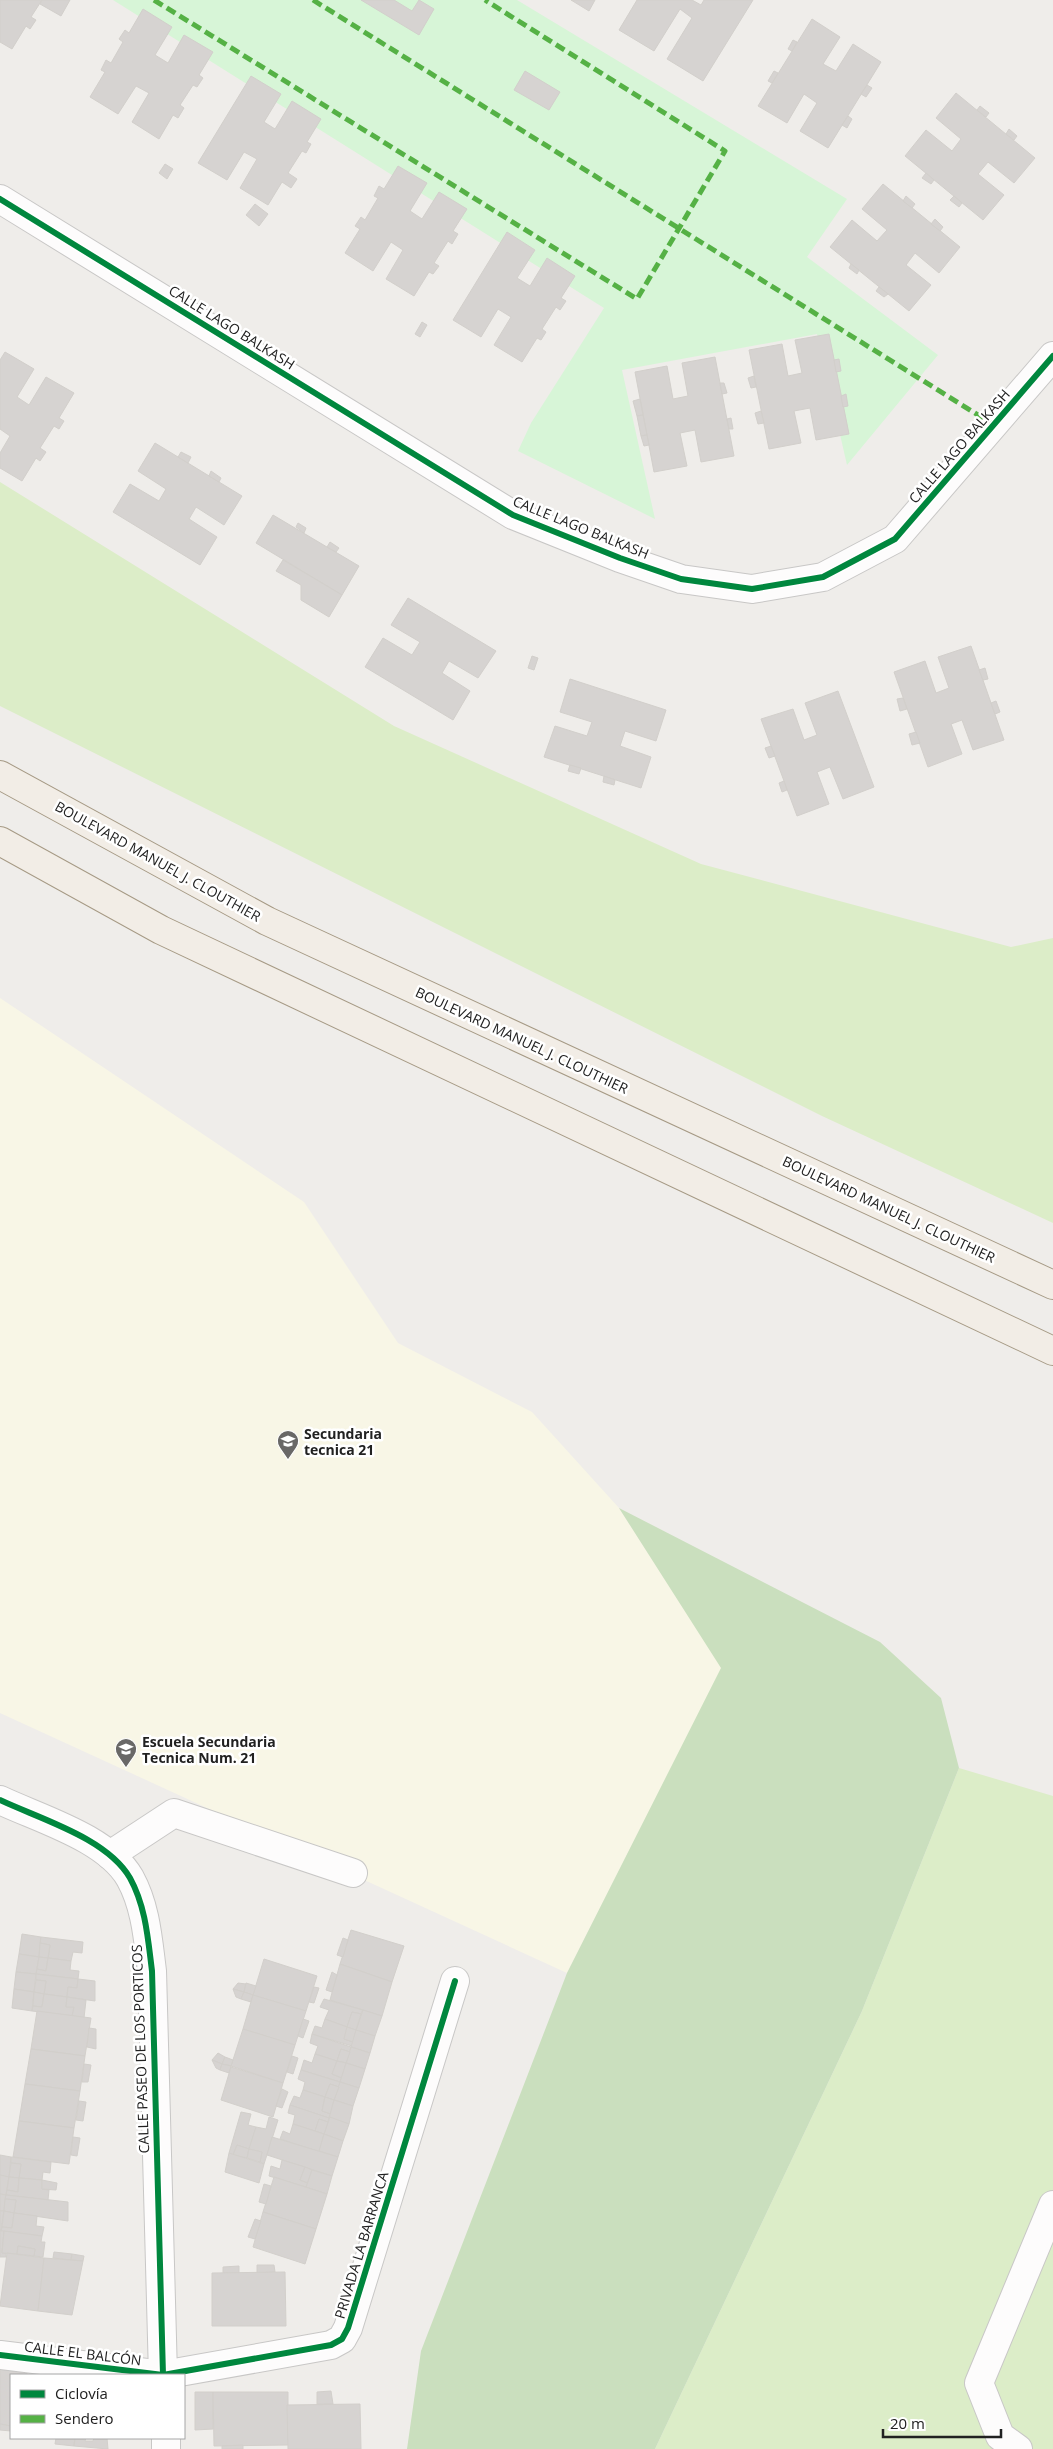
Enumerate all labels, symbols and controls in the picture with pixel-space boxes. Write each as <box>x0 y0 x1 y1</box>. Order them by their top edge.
street label: CALLE LAGO BALKASH <box>165 280 299 374</box>
street label: CALLE LAGO BALKASH <box>904 385 1014 507</box>
street label: CALLE LAGO BALKASH <box>510 491 652 563</box>
street label: BOULEVARD MANUEL J. CLOUTHIER <box>52 796 265 926</box>
street label: BOULEVARD MANUEL J. CLOUTHIER <box>413 982 632 1098</box>
street label: BOULEVARD MANUEL J. CLOUTHIER <box>780 1151 999 1267</box>
place label: Secundaria tecnica 21 <box>304 1424 382 1459</box>
school or university icon: Secundaria tecnica 21 <box>276 1429 300 1460</box>
place label: Escuela Secundaria Tecnica Num. 21 <box>142 1732 276 1767</box>
school or university icon: Escuela Secundaria Tecnica Num. 21 <box>114 1737 138 1768</box>
street label: CALLE PASEO DE LOS PORTICOS <box>127 1944 153 2154</box>
street label: PRIVADA LA BARRANCA <box>330 2169 392 2321</box>
street label: CALLE EL BALCÓN <box>23 2336 143 2370</box>
legend <box>10 2374 185 2439</box>
text: Ciclovía <box>55 2383 108 2403</box>
scale bar <box>883 2406 1000 2438</box>
text: Sendero <box>55 2408 114 2428</box>
text: 20 m <box>890 2413 925 2433</box>

